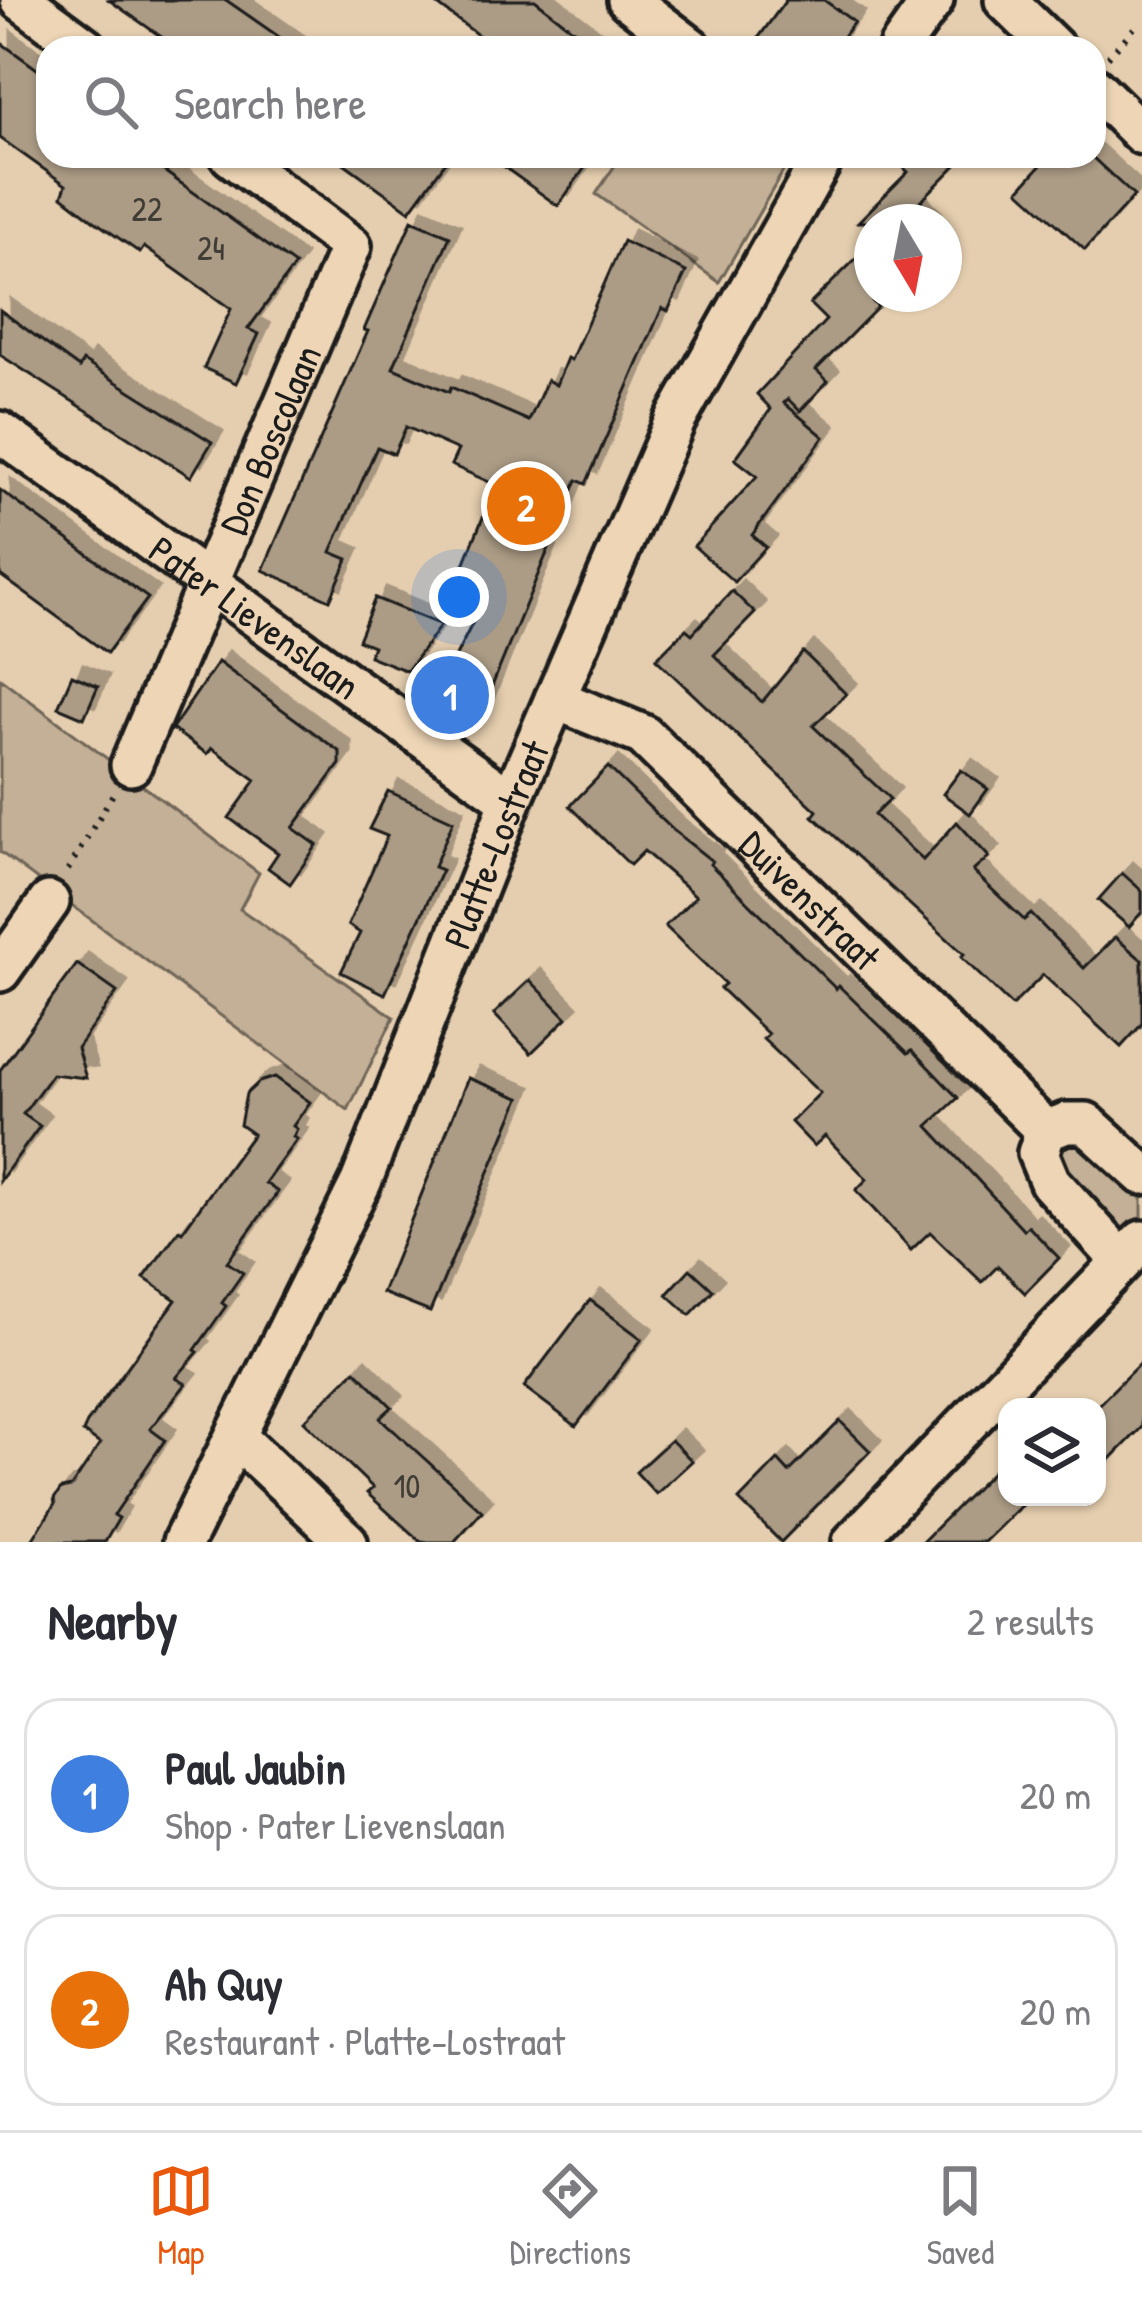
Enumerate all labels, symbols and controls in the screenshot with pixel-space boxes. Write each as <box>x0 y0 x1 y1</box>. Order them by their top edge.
search box <box>36 36 1106 168</box>
icon: search <box>78 69 144 135</box>
text: Search here <box>174 72 366 133</box>
house number: 22 <box>132 187 163 231</box>
north arrow <box>854 204 962 312</box>
house number: 24 <box>197 226 225 270</box>
street label: Don Boscolaan <box>206 336 333 542</box>
pin: 2 <box>487 461 565 551</box>
street label: Pater Lievenslaan <box>139 522 372 711</box>
your location <box>429 567 489 627</box>
pin: 1 <box>411 650 489 740</box>
street label: Platte-Lostraat <box>429 731 561 956</box>
street label: Duivenstraat <box>728 818 893 982</box>
map controls <box>998 1398 1106 1506</box>
button: layers <box>998 1398 1106 1506</box>
house number: 10 <box>394 1464 420 1508</box>
text: Nearby <box>48 1586 178 1655</box>
text: 2 results <box>967 1594 1094 1647</box>
text: Paul Jaubin <box>165 1737 346 1798</box>
text: 1 <box>83 1768 97 1821</box>
text: 20 m <box>1020 1768 1091 1821</box>
text: Shop · Pater Lievenslaan <box>165 1798 506 1851</box>
text: Ah Quy <box>165 1953 283 2014</box>
text: 2 <box>81 1984 99 2037</box>
text: 20 m <box>1020 1984 1091 2037</box>
text: Restaurant · Platte-Lostraat <box>165 2014 565 2067</box>
tab: Map <box>148 2158 214 2274</box>
tab: Directions <box>510 2158 631 2274</box>
tab: Saved <box>927 2158 994 2274</box>

